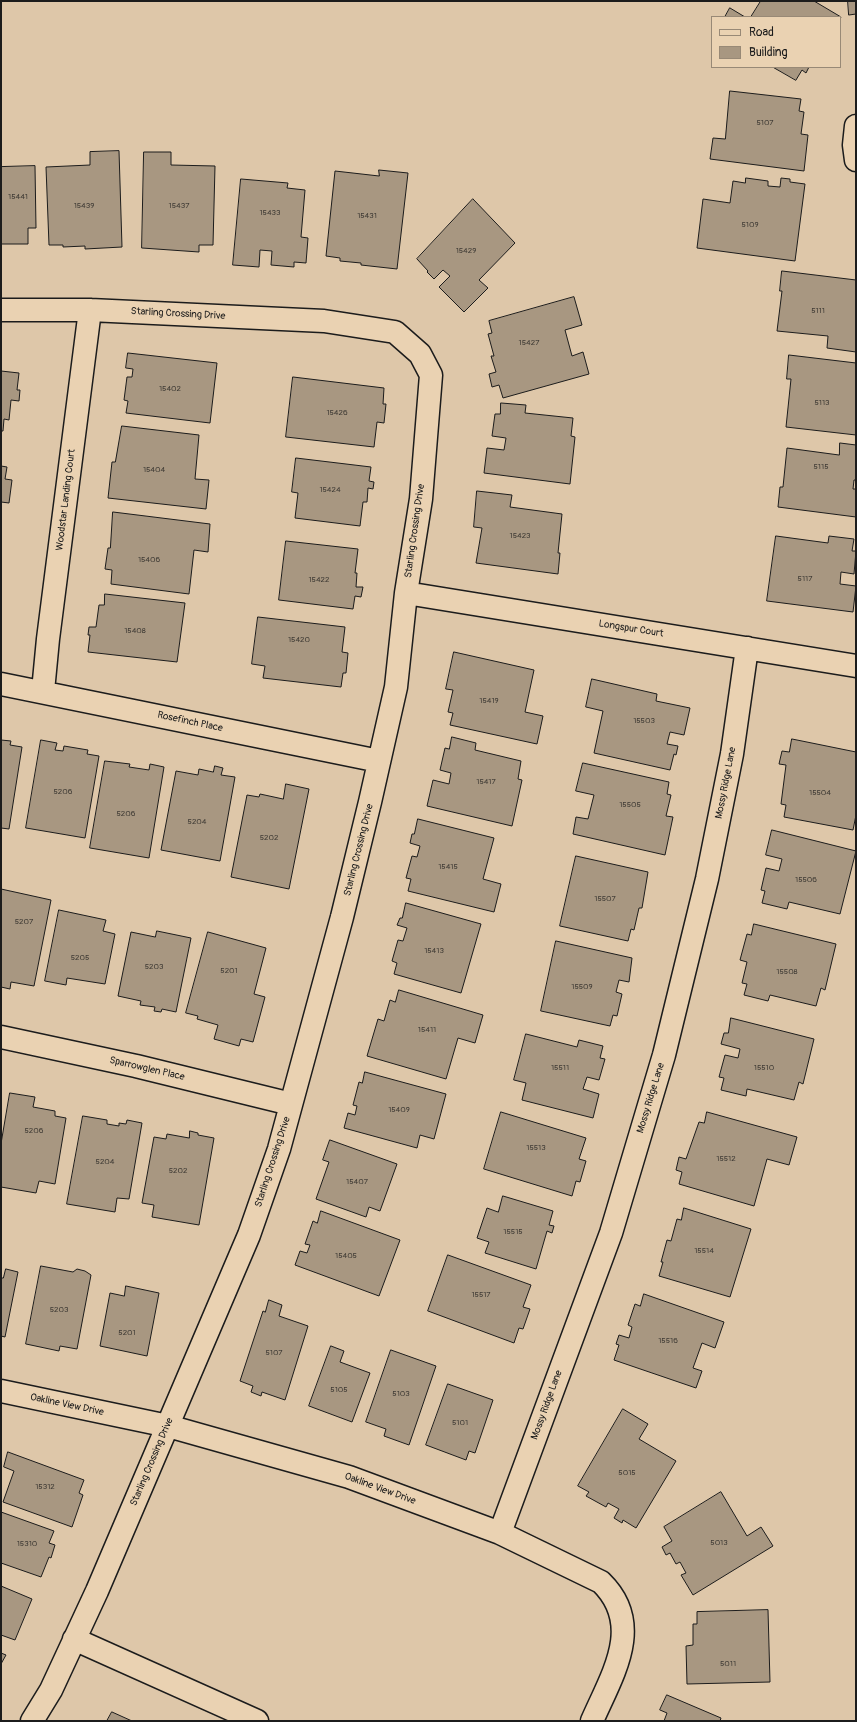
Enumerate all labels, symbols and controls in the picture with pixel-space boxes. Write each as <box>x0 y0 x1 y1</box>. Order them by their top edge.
legend <box>711 16 841 68</box>
text: Road <box>749 25 774 40</box>
text: Building <box>749 45 788 60</box>
house number: 5107 <box>756 118 774 128</box>
house number: 15441 <box>8 192 28 202</box>
house number: 15439 <box>74 201 94 211</box>
house number: 15437 <box>169 201 189 211</box>
house number: 15433 <box>259 208 281 218</box>
house number: 15431 <box>357 211 377 221</box>
house number: 5109 <box>741 220 759 230</box>
house number: 15429 <box>456 246 476 256</box>
street label: Starling Crossing Drive <box>130 306 226 322</box>
house number: 5111 <box>811 306 825 316</box>
house number: 15427 <box>519 338 539 348</box>
house number: 15402 <box>159 384 181 394</box>
house number: 5113 <box>814 398 830 408</box>
house number: 15426 <box>326 408 348 418</box>
street label: Woodstar Landing Court <box>54 448 78 552</box>
house number: 5115 <box>814 462 828 472</box>
house number: 15404 <box>143 465 165 475</box>
street label: Starling Crossing Drive <box>402 483 428 579</box>
house number: 15424 <box>319 485 341 495</box>
house number: 15423 <box>510 531 530 541</box>
house number: 15406 <box>138 555 160 565</box>
house number: 5117 <box>798 574 812 584</box>
house number: 15422 <box>308 575 330 585</box>
street label: Longspur Court <box>598 618 664 640</box>
house number: 15408 <box>124 626 146 636</box>
house number: 15420 <box>288 635 310 645</box>
house number: 15419 <box>479 696 499 706</box>
street label: Rosefinch Place <box>156 709 224 735</box>
house number: 15503 <box>633 716 655 726</box>
street label: Mossy Ridge Lane <box>713 746 739 820</box>
house number: 15417 <box>476 777 496 787</box>
house number: 5206 <box>54 787 72 797</box>
house number: 15504 <box>809 788 831 798</box>
house number: 15505 <box>619 800 641 810</box>
street label: Starling Crossing Drive <box>342 803 376 897</box>
house number: 5206 <box>117 809 135 819</box>
house number: 5204 <box>188 817 206 827</box>
house number: 5202 <box>260 833 278 843</box>
house number: 15415 <box>438 862 458 872</box>
house number: 15506 <box>795 875 817 885</box>
house number: 15507 <box>594 894 616 904</box>
house number: 5207 <box>15 917 33 927</box>
house number: 15413 <box>424 946 444 956</box>
house number: 5205 <box>71 953 89 963</box>
house number: 5203 <box>145 962 163 972</box>
house number: 5201 <box>220 966 238 976</box>
house number: 15508 <box>776 967 798 977</box>
house number: 15509 <box>571 982 593 992</box>
house number: 15411 <box>418 1025 436 1035</box>
street label: Sparrowglen Place <box>108 1055 186 1083</box>
street label: Mossy Ridge Lane <box>635 1061 667 1135</box>
house number: 15511 <box>551 1063 569 1073</box>
house number: 15510 <box>754 1063 774 1073</box>
house number: 15409 <box>388 1105 410 1115</box>
street label: Starling Crossing Drive <box>253 1115 293 1209</box>
house number: 5206 <box>25 1126 43 1136</box>
house number: 15513 <box>526 1143 546 1153</box>
house number: 15512 <box>716 1154 736 1164</box>
house number: 5204 <box>96 1157 114 1167</box>
house number: 5202 <box>169 1166 187 1176</box>
house number: 15407 <box>346 1177 368 1187</box>
house number: 15515 <box>503 1227 523 1237</box>
house number: 15514 <box>694 1246 714 1256</box>
house number: 15405 <box>335 1251 357 1261</box>
house number: 15517 <box>471 1290 491 1300</box>
house number: 5203 <box>50 1305 68 1315</box>
house number: 5201 <box>118 1328 136 1338</box>
house number: 15516 <box>658 1336 678 1346</box>
house number: 5107 <box>265 1348 283 1358</box>
street label: Mossy Ridge Lane <box>529 1369 565 1441</box>
house number: 5105 <box>330 1385 348 1395</box>
house number: 5103 <box>392 1389 410 1399</box>
street label: Oakline View Drive <box>29 1391 105 1419</box>
street label: Starling Crossing Drive <box>128 1416 176 1508</box>
house number: 5101 <box>452 1418 468 1428</box>
house number: 5015 <box>618 1468 636 1478</box>
street label: Oakline View Drive <box>343 1471 417 1507</box>
house number: 15312 <box>35 1482 55 1492</box>
house number: 5013 <box>710 1538 728 1548</box>
house number: 15310 <box>17 1539 37 1549</box>
house number: 5011 <box>720 1659 736 1669</box>

